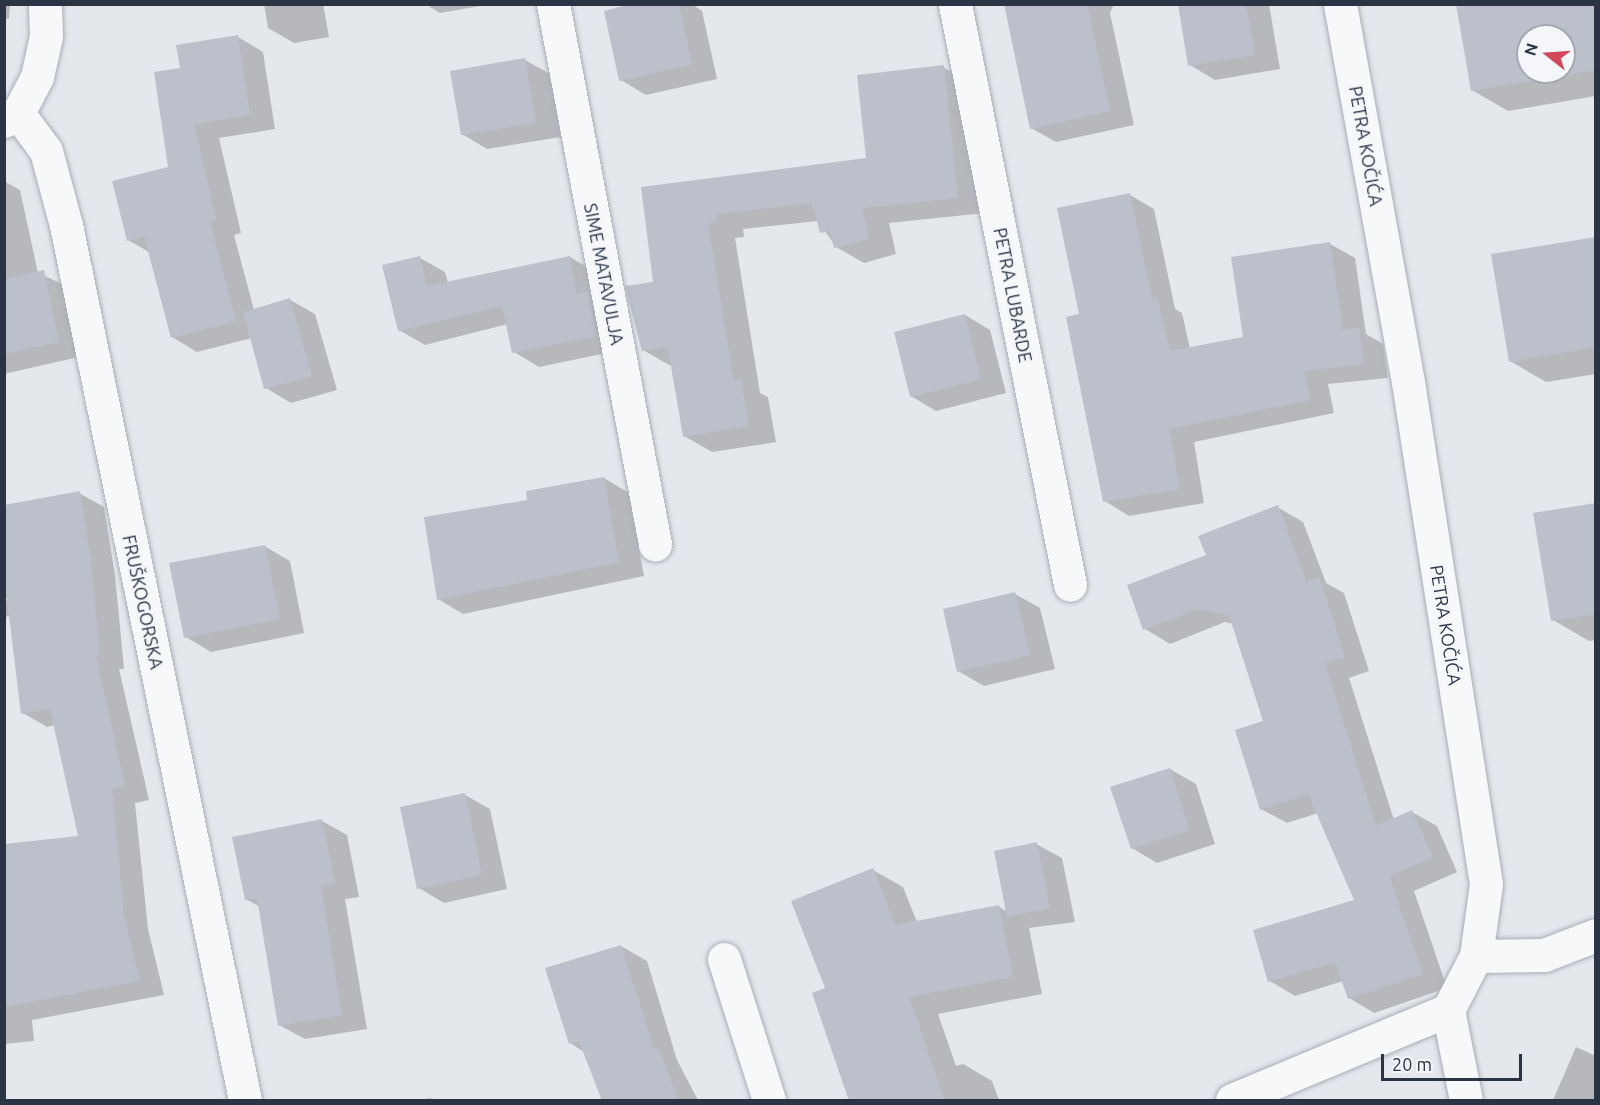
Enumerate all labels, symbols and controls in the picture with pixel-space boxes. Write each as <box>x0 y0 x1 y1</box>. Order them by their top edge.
north arrow <box>1516 24 1576 84</box>
text: N <box>1520 41 1541 58</box>
street label: PETRA KOČIĆA <box>1345 84 1387 208</box>
street label: SIME MATAVULJA <box>580 201 628 347</box>
street label: PETRA LUBARDE <box>989 226 1037 364</box>
street label: FRUŠKOGORSKA <box>118 533 168 671</box>
street label: PETRA KOČIĆA <box>1426 563 1466 687</box>
scale bar <box>1384 1042 1525 1080</box>
text: 20 m <box>1392 1054 1432 1074</box>

